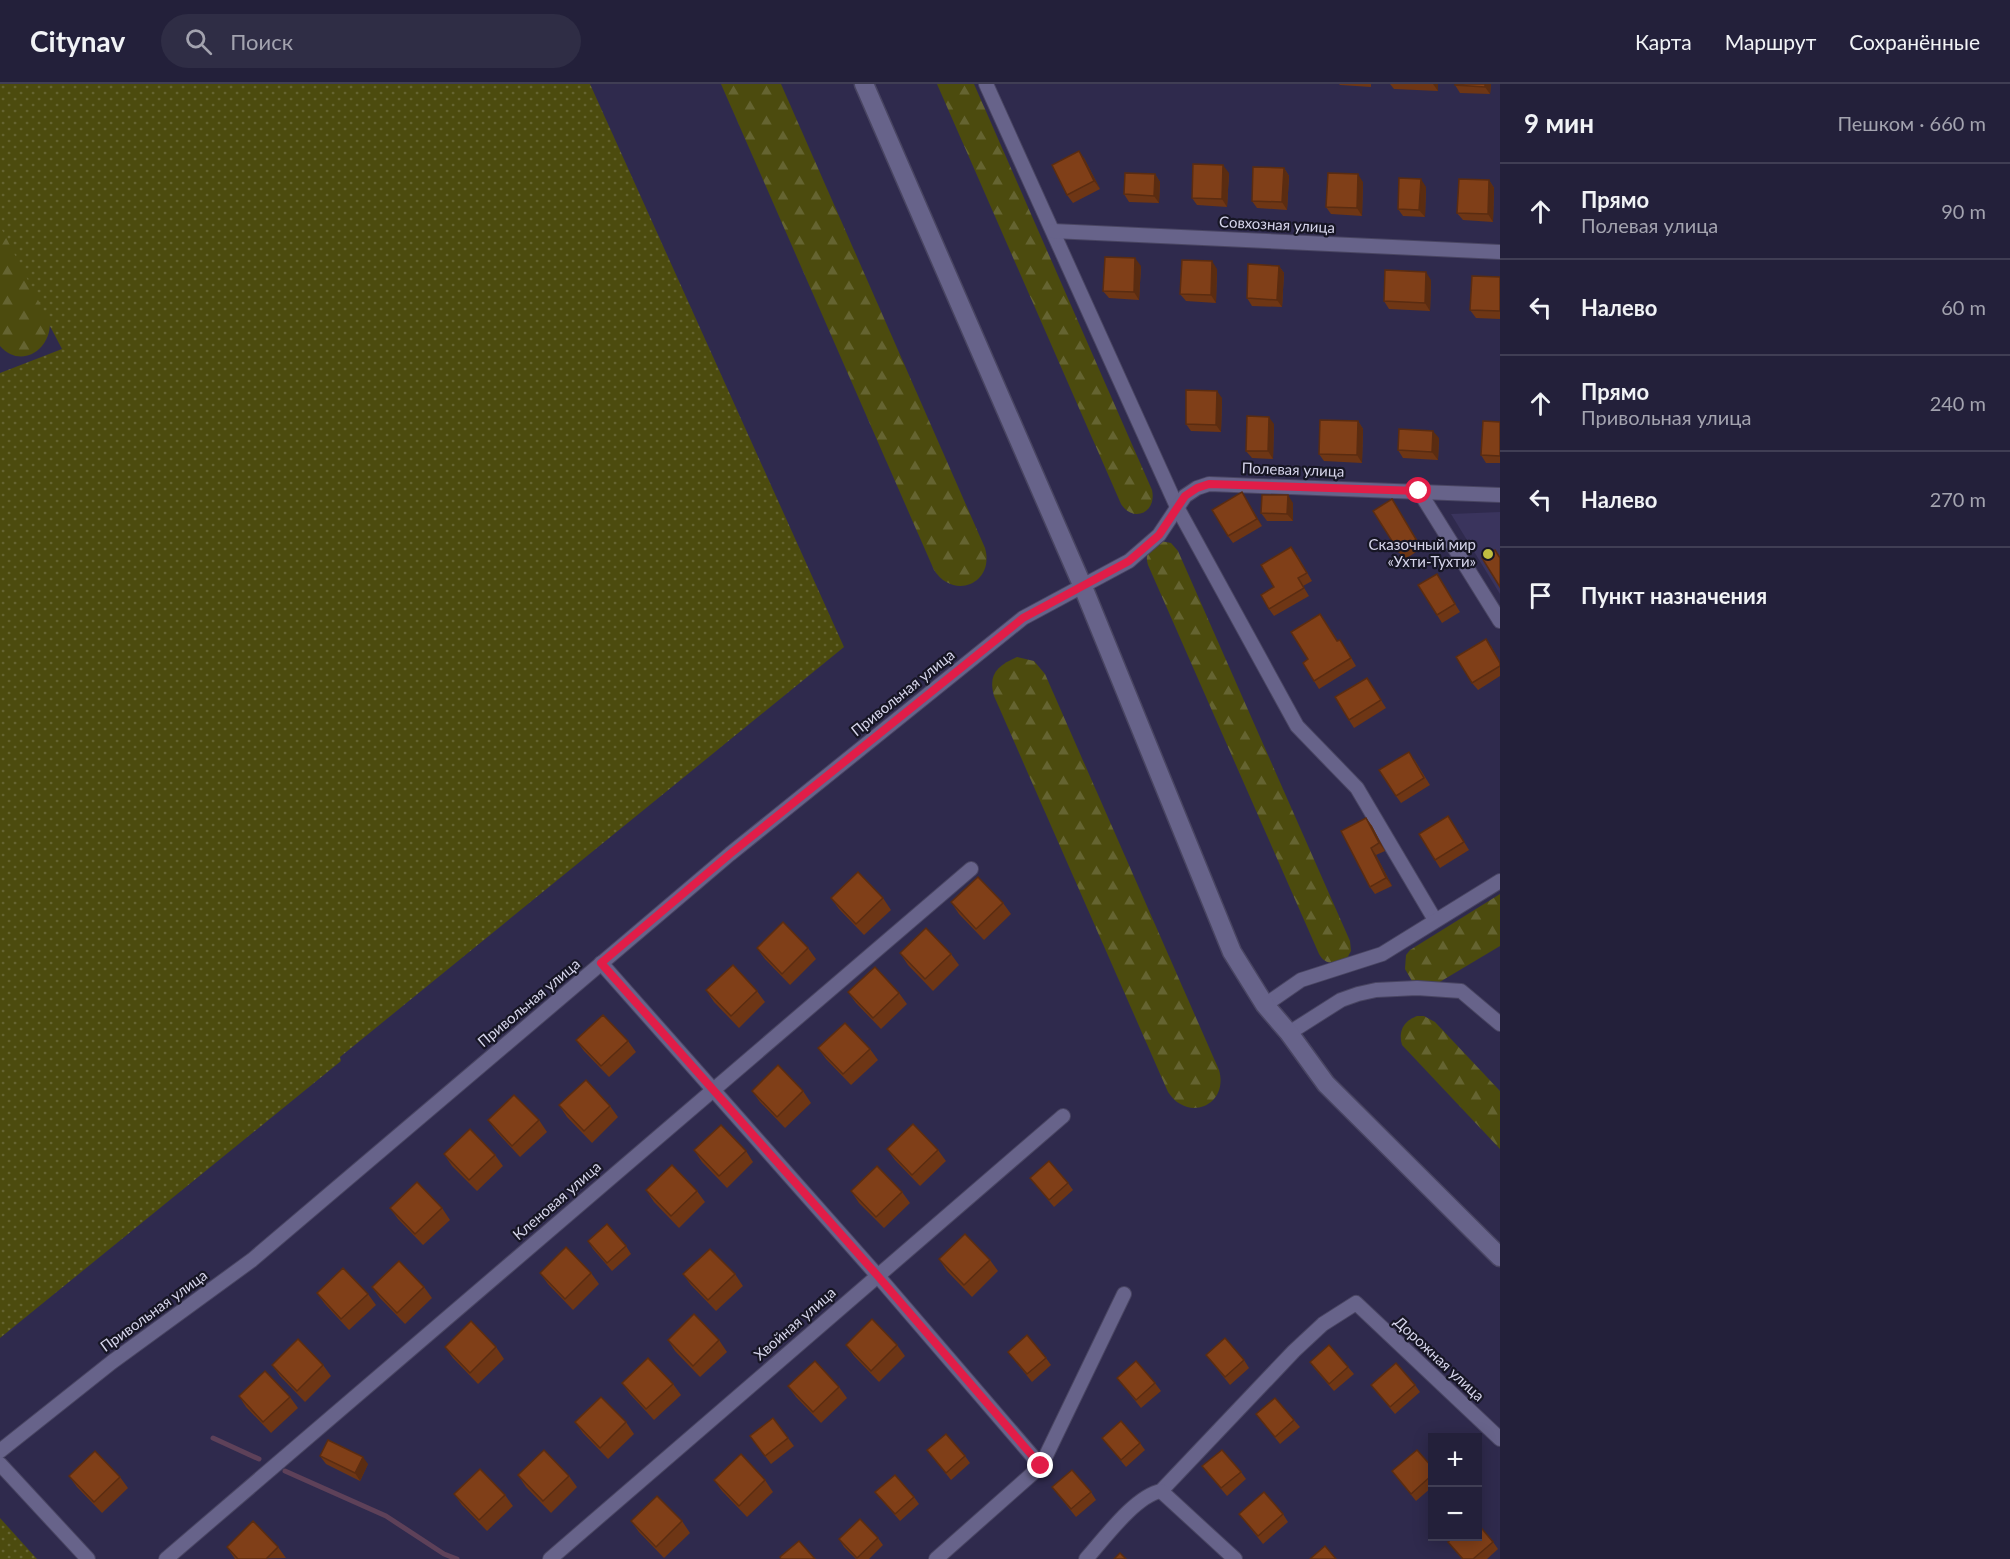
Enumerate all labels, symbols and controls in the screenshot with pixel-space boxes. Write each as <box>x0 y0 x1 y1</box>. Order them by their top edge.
search box <box>161 14 581 68</box>
text: Citynav <box>30 24 125 58</box>
icon: search <box>182 25 215 58</box>
text: Поиск <box>230 28 293 55</box>
text: Карта <box>1635 29 1692 54</box>
text: Маршрут <box>1725 29 1816 54</box>
text: Сохранённые <box>1849 29 1980 54</box>
text: 9 мин <box>1524 107 1594 139</box>
text: Пешком · 660 m <box>1837 111 1986 135</box>
text: Прямо <box>1581 186 1649 213</box>
icon: ahead <box>1524 195 1557 228</box>
text: 90 m <box>1941 199 1986 223</box>
street label: Совхозная улица <box>1219 212 1335 236</box>
text: Полевая улица <box>1581 213 1718 237</box>
icon: left <box>1524 291 1557 324</box>
text: Налево <box>1581 294 1657 321</box>
text: 60 m <box>1941 295 1986 319</box>
text: Прямо <box>1581 378 1649 405</box>
icon: ahead <box>1524 387 1557 420</box>
text: 240 m <box>1930 391 1986 415</box>
text: Привольная улица <box>1581 405 1751 429</box>
street label: Полевая улица <box>1241 458 1345 480</box>
route start <box>1405 477 1431 503</box>
icon: left <box>1524 483 1557 516</box>
text: Налево <box>1581 486 1657 513</box>
text: 270 m <box>1930 487 1986 511</box>
place label: Сказочный мир «Ухти-Тухти» <box>1368 535 1476 570</box>
marker: Сказочный мир «Ухти-Тухти» <box>1481 547 1495 561</box>
icon: arrive <box>1524 579 1557 612</box>
text: Пункт назначения <box>1581 582 1767 609</box>
street label: Привольная улица <box>847 645 958 739</box>
street label: Привольная улица <box>474 954 583 1050</box>
street label: Кленовая улица <box>509 1157 604 1243</box>
street label: Привольная улица <box>96 1265 210 1355</box>
street label: Хвойная улица <box>750 1283 839 1364</box>
street label: Дорожная улица <box>1391 1312 1488 1405</box>
map controls <box>1428 1433 1482 1541</box>
button: + <box>1428 1433 1482 1487</box>
route end <box>1027 1452 1053 1478</box>
button: − <box>1428 1487 1482 1541</box>

